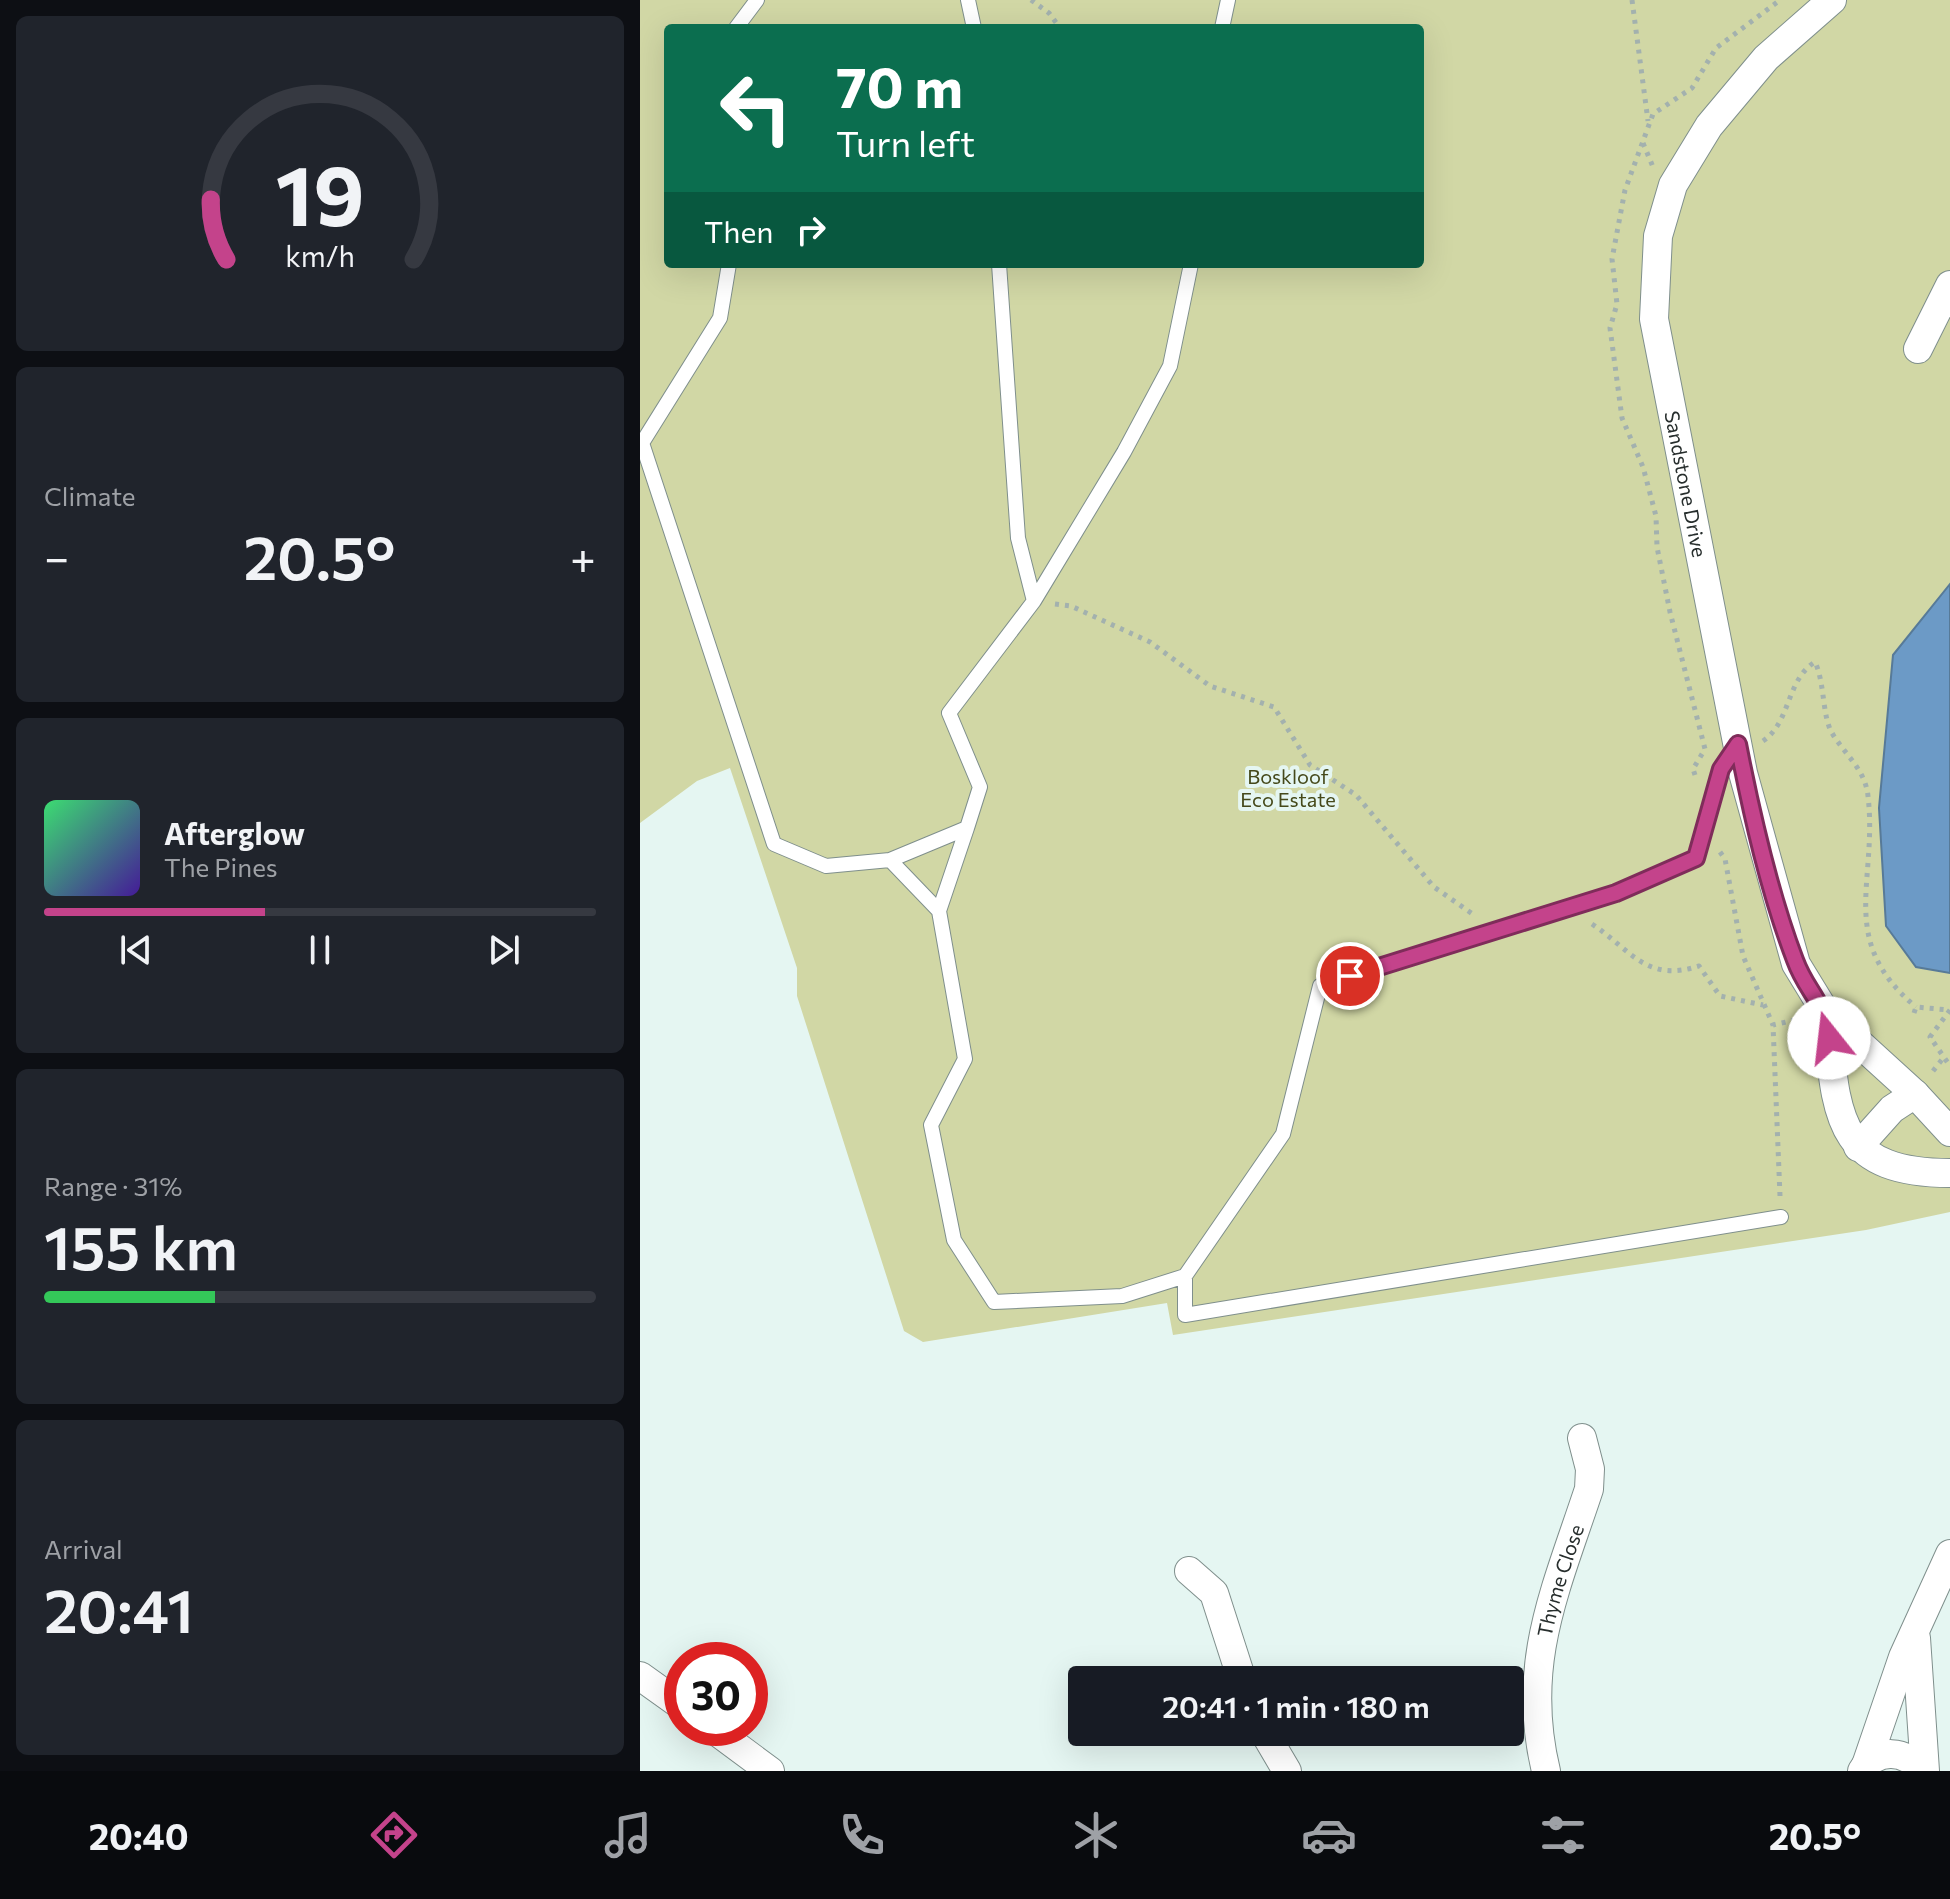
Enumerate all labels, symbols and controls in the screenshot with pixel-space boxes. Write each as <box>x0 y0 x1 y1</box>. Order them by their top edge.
text: 70 m <box>836 51 963 120</box>
icon: left <box>704 56 808 160</box>
text: Turn left <box>836 120 975 164</box>
text: 19 <box>276 140 364 242</box>
icon: right <box>789 208 833 252</box>
text: Then <box>704 212 773 249</box>
text: km/h <box>285 238 355 273</box>
street label: Sandstone Drive <box>1660 409 1712 559</box>
text: Climate <box>44 480 136 511</box>
text: 20.5° <box>244 519 396 592</box>
text: − <box>44 529 69 583</box>
text: + <box>570 529 596 583</box>
park label: Boskloof Eco Estate <box>1240 764 1336 811</box>
text: Afterglow <box>164 814 305 851</box>
text: The Pines <box>164 851 278 882</box>
icon: previous <box>114 928 158 972</box>
icon: pause <box>298 928 342 972</box>
icon: next <box>482 928 526 972</box>
pin <box>1316 942 1384 1010</box>
icon: arrive <box>1328 954 1372 998</box>
position arrow <box>1787 996 1871 1080</box>
text: Range · 31% <box>44 1170 182 1201</box>
text: 155 km <box>44 1209 238 1282</box>
street label: Thyme Close <box>1532 1521 1588 1639</box>
text: Arrival <box>44 1533 123 1564</box>
text: 20:41 <box>44 1572 194 1645</box>
speed limit sign: 30 <box>664 1642 768 1746</box>
text: 20:41 · 1 min · 180 m <box>1162 1687 1430 1724</box>
icon: directions <box>366 1807 422 1863</box>
icon: music <box>600 1807 656 1863</box>
icon: phone <box>834 1807 890 1863</box>
icon: climate <box>1068 1807 1124 1863</box>
icon: car <box>1301 1807 1357 1863</box>
icon: filters <box>1535 1807 1591 1863</box>
text: 20:40 <box>89 1813 189 1857</box>
text: 20.5° <box>1769 1813 1861 1857</box>

